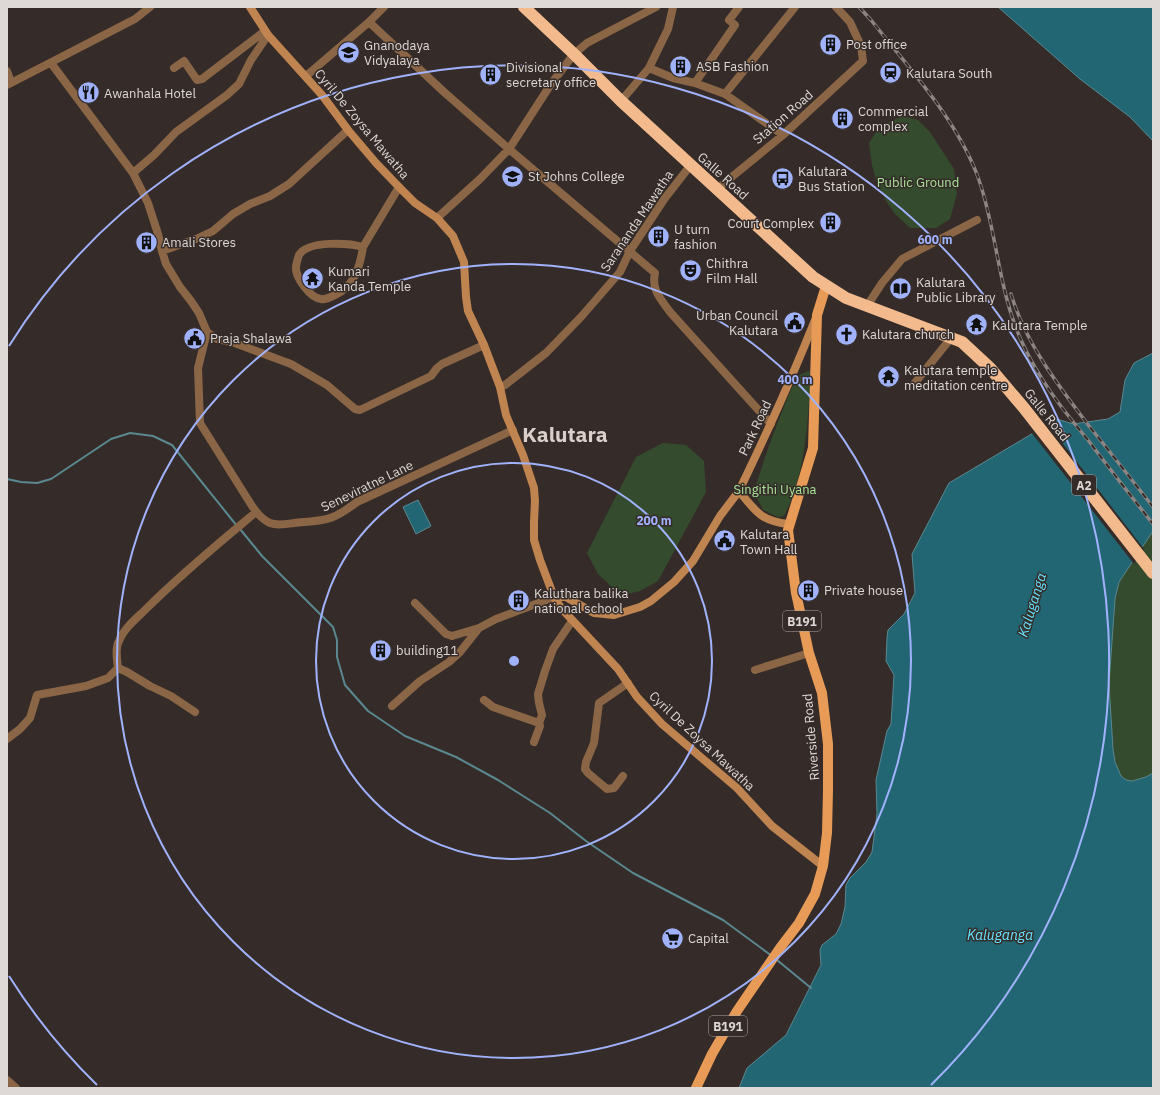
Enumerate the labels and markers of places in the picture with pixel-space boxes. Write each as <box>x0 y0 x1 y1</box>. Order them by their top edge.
building icon: Post office <box>818 31 844 57</box>
place label: Post office <box>846 36 907 53</box>
place label: Gnanodaya Vidyalaya <box>364 37 430 69</box>
school or university icon: Gnanodaya Vidyalaya <box>335 39 361 65</box>
building icon: ASB Fashion <box>667 53 693 79</box>
place label: ASB Fashion <box>696 58 769 75</box>
place label: Divisional secretary office <box>506 59 596 91</box>
station icon: Kalutara South <box>878 60 904 86</box>
building icon: Divisional secretary office <box>478 61 504 87</box>
place label: Kalutara South <box>906 65 992 82</box>
restaurant icon: Awanhala Hotel <box>75 80 101 106</box>
place label: Awanhala Hotel <box>104 85 196 102</box>
place label: Commercial complex <box>858 103 929 135</box>
building icon: Commercial complex <box>830 105 856 131</box>
school or university icon: St Johns College <box>499 163 525 189</box>
place label: Kalutara Bus Station <box>798 163 865 195</box>
bus stop icon: Kalutara Bus Station <box>770 165 796 191</box>
place label: St Johns College <box>528 168 625 185</box>
building icon: Court Complex <box>817 210 843 236</box>
place label: Court Complex <box>727 215 814 232</box>
place label: U turn fashion <box>674 221 717 253</box>
building icon: U turn fashion <box>646 223 672 249</box>
building icon: Amali Stores <box>134 229 160 255</box>
place label: Amali Stores <box>162 234 236 251</box>
place label: Chithra Film Hall <box>706 255 758 287</box>
theatre icon: Chithra Film Hall <box>677 257 703 283</box>
place label: Kumari Kanda Temple <box>328 263 411 295</box>
temple icon: Kumari Kanda Temple <box>300 265 326 291</box>
place label: Kalutara Public Library <box>916 274 996 306</box>
library icon: Kalutara Public Library <box>887 276 913 302</box>
place label: Urban Council Kalutara <box>696 307 778 339</box>
public building icon: Urban Council Kalutara <box>781 309 807 335</box>
temple icon: Kalutara Temple <box>963 312 989 338</box>
place label: Kalutara Temple <box>992 317 1087 334</box>
church icon: Kalutara church <box>833 321 859 347</box>
public building icon: Praja Shalawa <box>181 325 207 351</box>
place label: Kalutara church <box>862 326 954 343</box>
place label: Praja Shalawa <box>210 330 292 347</box>
place label: Kalutara temple meditation centre <box>904 362 1008 394</box>
temple icon: Kalutara temple meditation centre <box>875 364 901 390</box>
place label: Kalutara Town Hall <box>740 526 798 558</box>
public building icon: Kalutara Town Hall <box>711 528 737 554</box>
building icon: Private house <box>795 577 821 603</box>
place label: Private house <box>824 582 903 599</box>
place label: Kaluthara balika national school <box>534 585 629 617</box>
building icon: Kaluthara balika national school <box>505 587 531 613</box>
building icon: building11 <box>368 637 394 663</box>
place label: building11 <box>396 642 459 659</box>
centre of rings <box>507 654 521 668</box>
supermarket icon: Capital <box>659 925 685 951</box>
place label: Capital <box>688 930 729 947</box>

